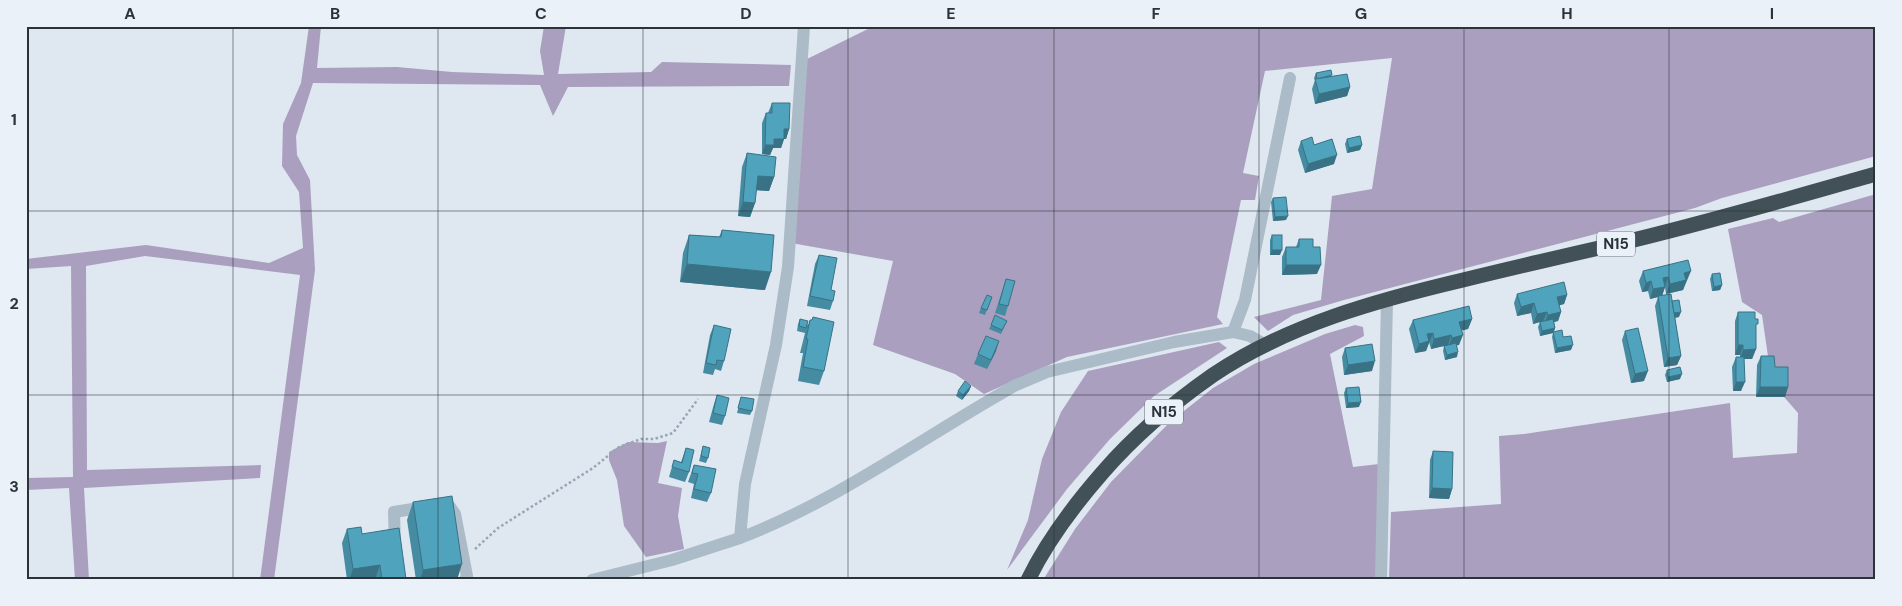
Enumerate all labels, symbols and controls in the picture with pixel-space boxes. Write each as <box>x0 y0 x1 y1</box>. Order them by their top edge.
text: A <box>124 3 136 24</box>
text: B <box>330 3 340 24</box>
text: C <box>535 3 547 24</box>
text: D <box>740 3 752 24</box>
text: E <box>946 3 956 24</box>
text: F <box>1152 3 1161 24</box>
text: G <box>1355 3 1367 24</box>
text: H <box>1561 3 1573 24</box>
text: I <box>1770 3 1774 24</box>
text: 1 <box>11 109 17 130</box>
road number: N15 <box>1597 232 1635 256</box>
text: 2 <box>9 293 19 314</box>
road number: N15 <box>1145 400 1183 424</box>
text: 3 <box>9 476 19 497</box>

